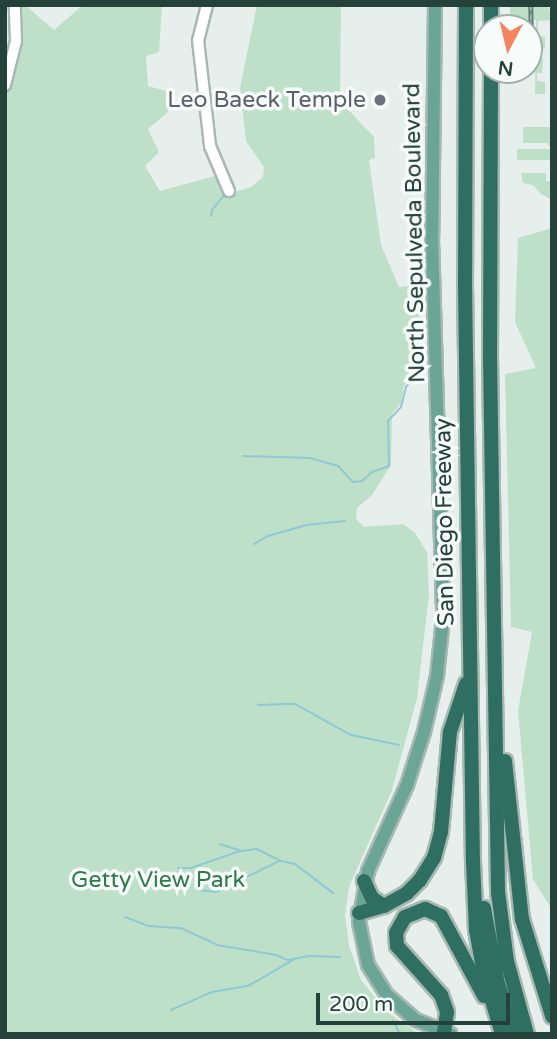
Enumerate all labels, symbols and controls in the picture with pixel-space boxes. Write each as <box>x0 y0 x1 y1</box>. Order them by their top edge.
north arrow <box>473 14 543 84</box>
text: N <box>497 56 515 80</box>
street label: North Sepulveda Boulevard <box>399 83 431 383</box>
place label: Leo Baeck Temple <box>167 86 366 114</box>
marker: Leo Baeck Temple <box>372 92 388 108</box>
street label: San Diego Freeway <box>429 418 461 626</box>
park label: Getty View Park <box>71 866 245 894</box>
scale bar <box>319 979 513 1023</box>
text: 200 m <box>329 992 393 1017</box>

